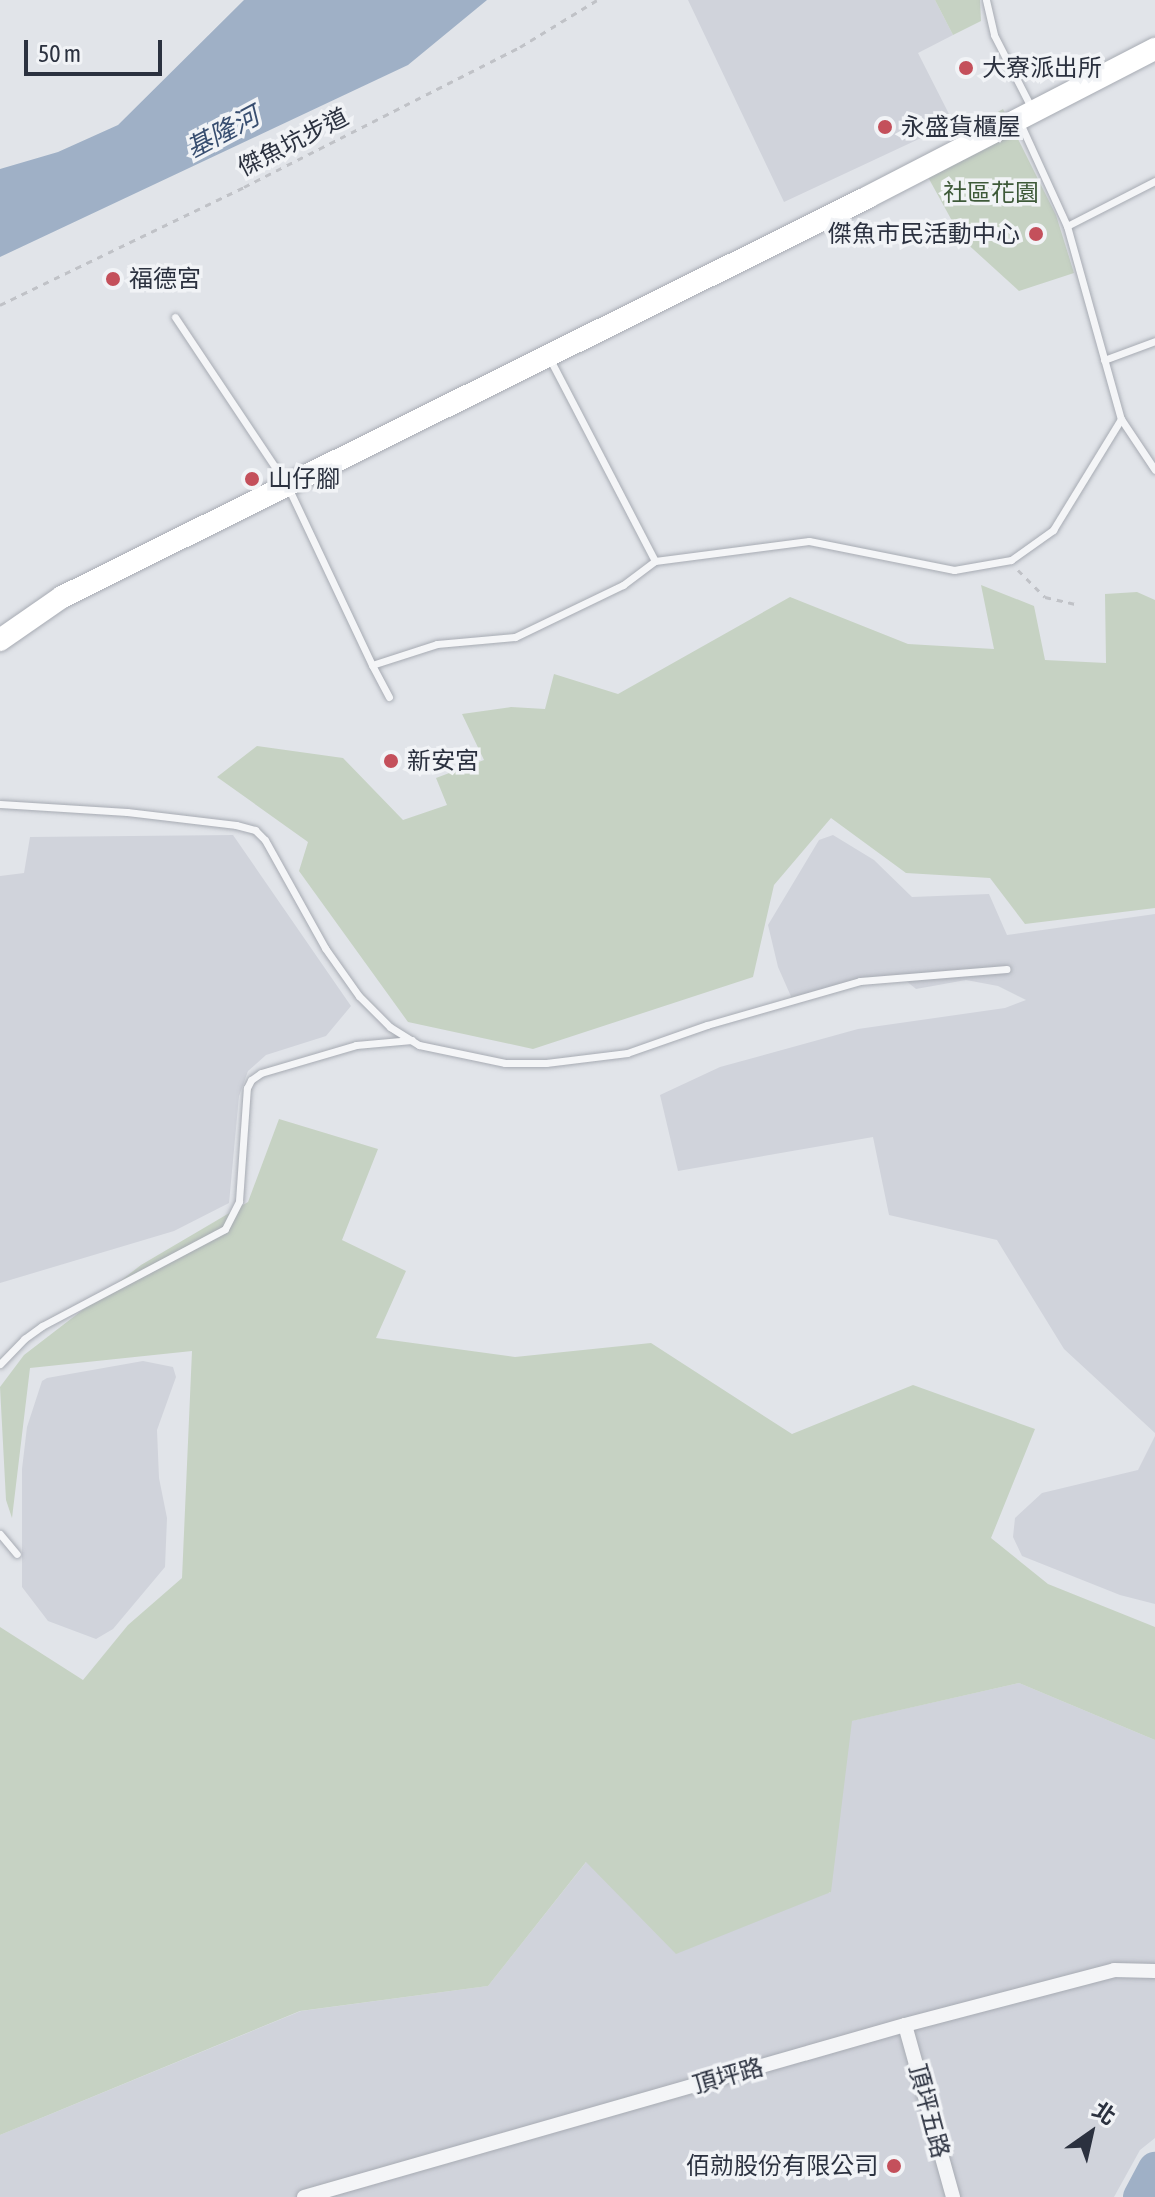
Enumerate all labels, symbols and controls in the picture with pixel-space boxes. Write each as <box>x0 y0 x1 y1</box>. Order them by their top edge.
scale bar <box>28 24 166 74</box>
text: 50 m <box>38 40 81 67</box>
place label: 大寮派出所 <box>982 54 1102 82</box>
marker: 大寮派出所 <box>957 59 975 77</box>
water label: 基隆河 <box>181 101 265 165</box>
street label: 傑魚坑步道 <box>233 102 353 182</box>
place label: 永盛貨櫃屋 <box>901 113 1021 141</box>
marker: 永盛貨櫃屋 <box>876 118 894 136</box>
park label: 社區花園 <box>943 179 1039 207</box>
place label: 傑魚市民活動中心 <box>828 220 1020 248</box>
marker: 傑魚市民活動中心 <box>1027 225 1045 243</box>
place label: 福德宮 <box>129 265 201 293</box>
marker: 福德宮 <box>104 270 122 288</box>
place label: 山仔腳 <box>268 465 340 493</box>
marker: 山仔腳 <box>243 470 261 488</box>
place label: 新安宮 <box>407 747 479 775</box>
marker: 新安宮 <box>382 752 400 770</box>
street label: 頂坪路 <box>689 2052 767 2100</box>
street label: 頂坪五路 <box>903 2061 955 2161</box>
north arrow <box>1051 2093 1131 2173</box>
text: 北 <box>1088 2096 1121 2130</box>
place label: 佰勍股份有限公司 <box>686 2152 878 2180</box>
marker: 佰勍股份有限公司 <box>885 2157 903 2175</box>

